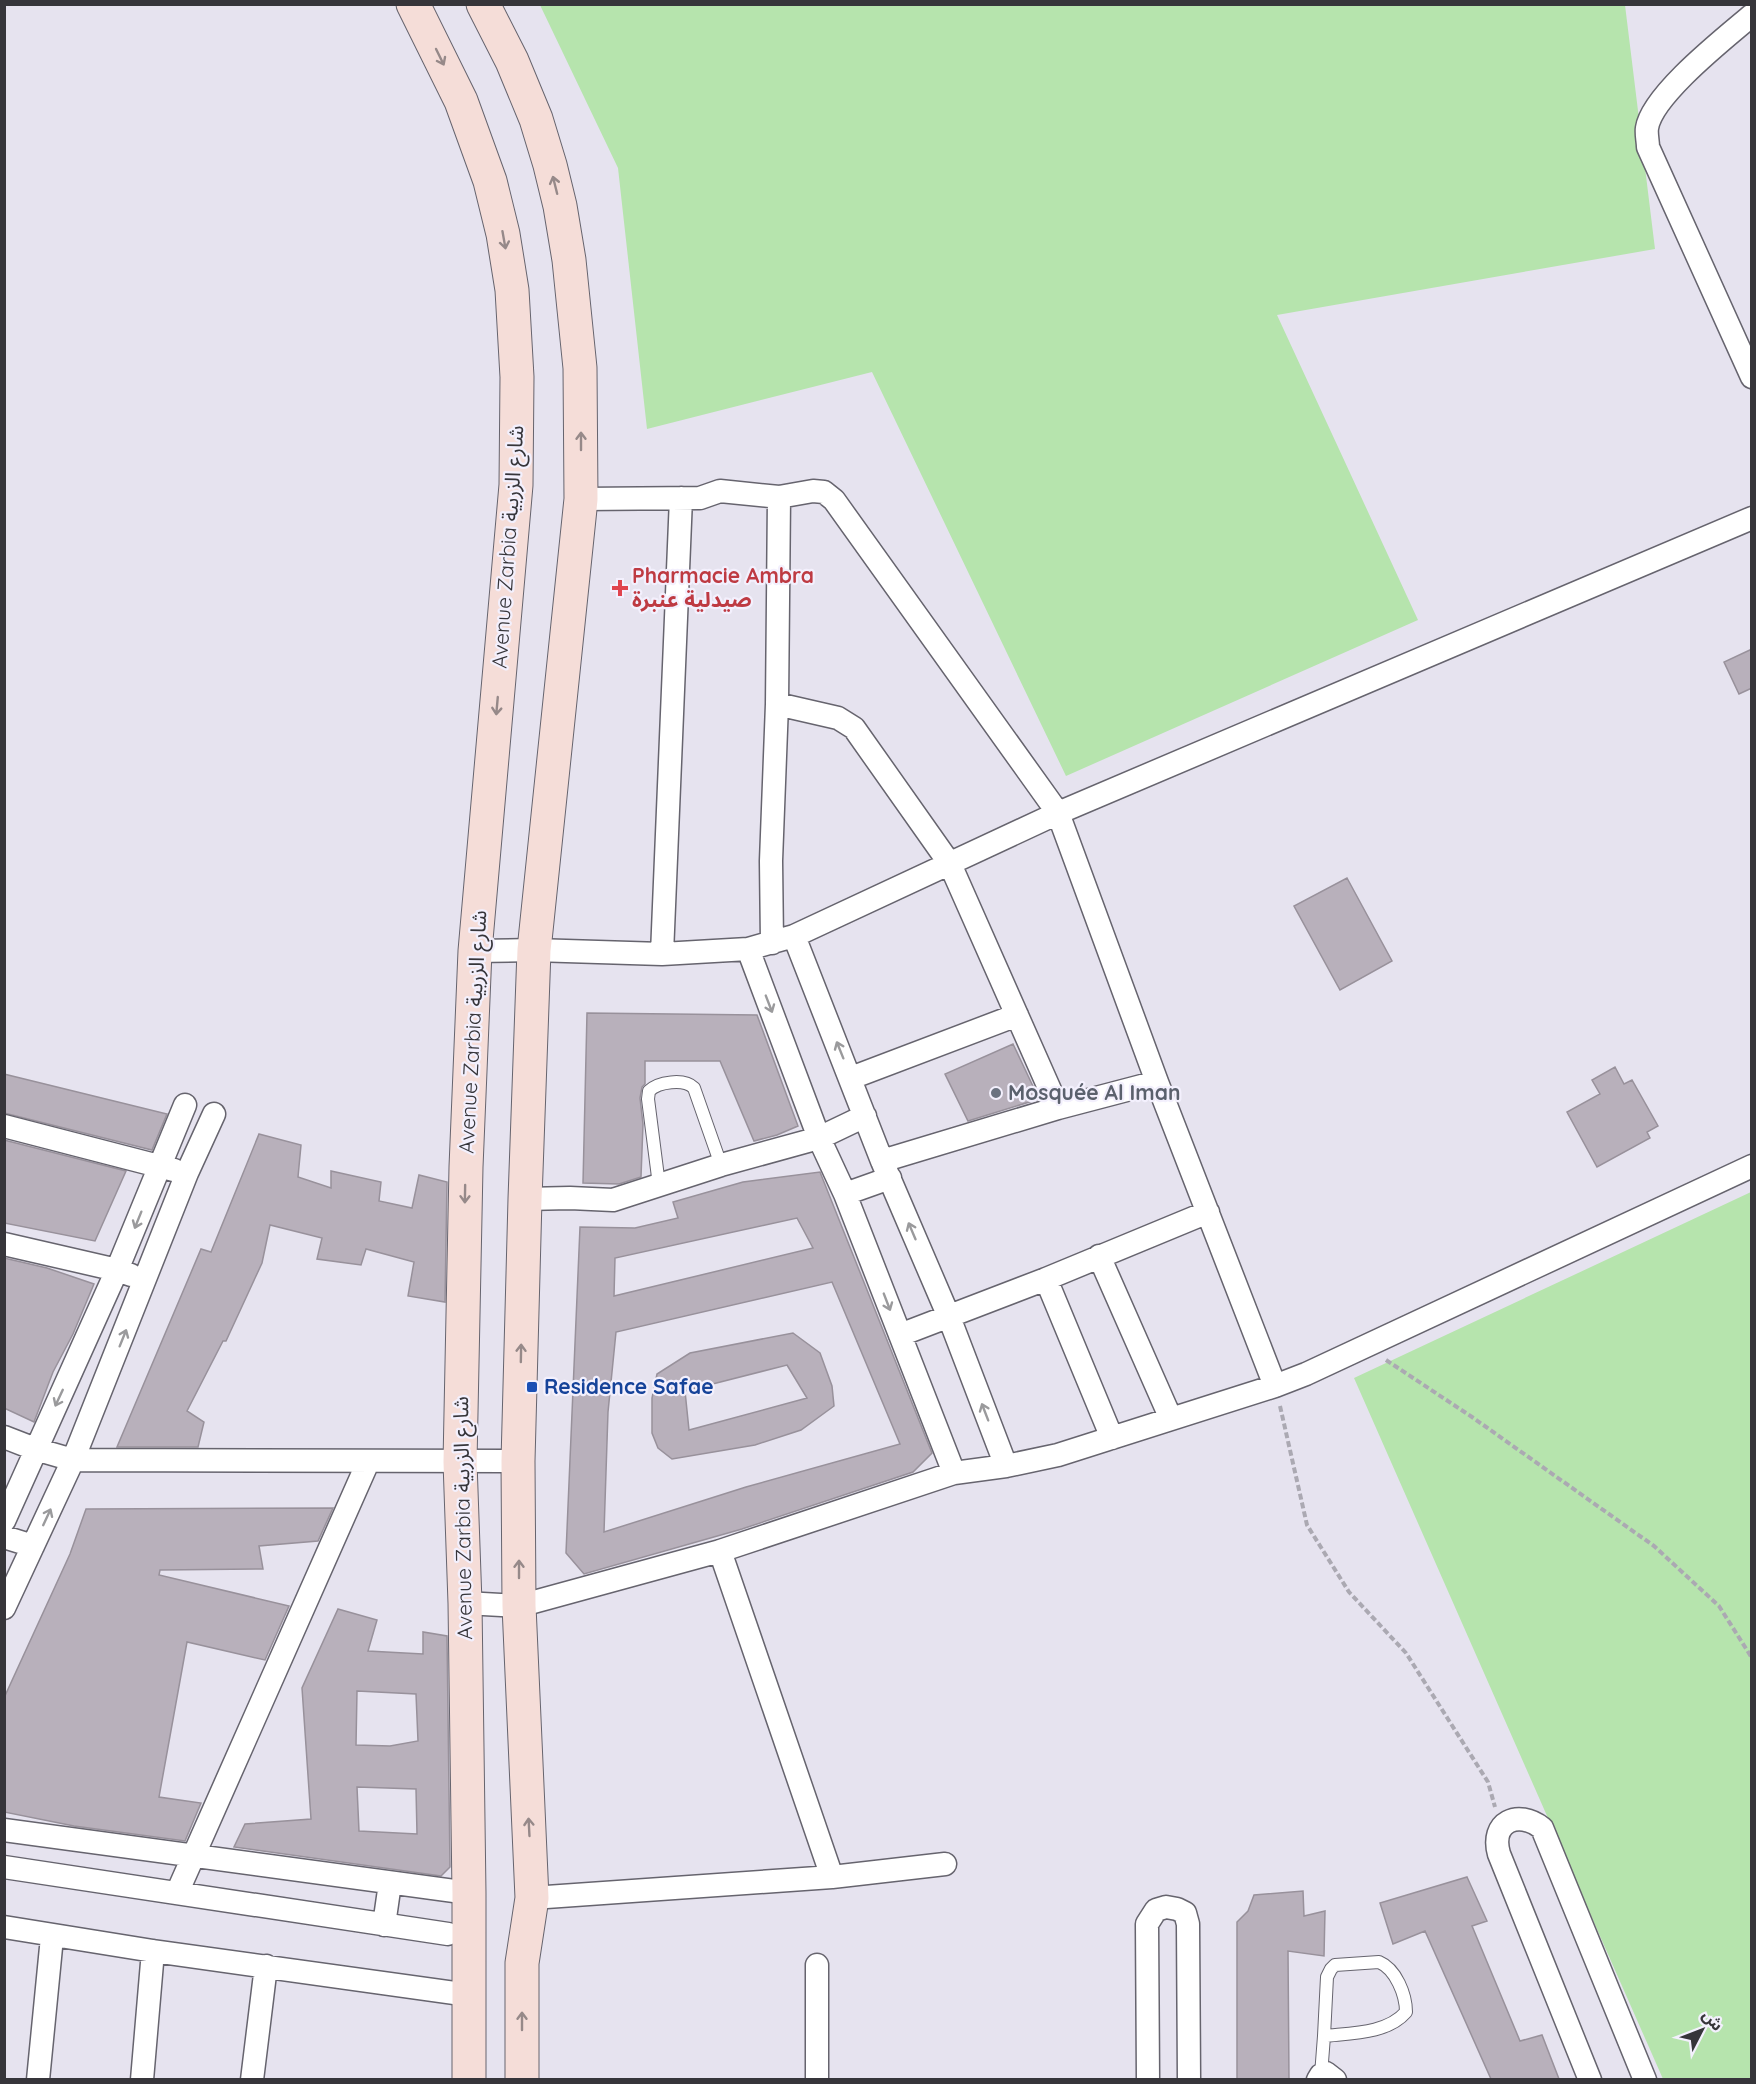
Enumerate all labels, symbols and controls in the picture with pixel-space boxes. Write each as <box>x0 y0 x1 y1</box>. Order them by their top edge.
one-way arrow <box>434 47 446 65</box>
one-way arrow <box>548 176 560 195</box>
one-way arrow <box>499 230 510 249</box>
street label: Avenue Zarbia شارع الزربية <box>486 424 531 670</box>
one-way arrow <box>575 431 587 451</box>
place label: Pharmacie Ambra صيدلية عنبرة <box>632 562 814 612</box>
marker: Pharmacie Ambra صيدلية عنبرة <box>613 581 627 595</box>
one-way arrow <box>491 696 502 716</box>
street label: Avenue Zarbia شارع الزربية <box>453 910 494 1155</box>
one-way arrow <box>764 994 775 1013</box>
one-way arrow <box>834 1041 845 1060</box>
place label: Mosquée Al Iman <box>1008 1079 1180 1105</box>
marker: Mosquée Al Iman <box>989 1086 1003 1100</box>
one-way arrow <box>459 1184 471 1204</box>
one-way arrow <box>131 1210 142 1228</box>
one-way arrow <box>906 1222 917 1241</box>
one-way arrow <box>882 1292 893 1311</box>
one-way arrow <box>118 1329 129 1347</box>
one-way arrow <box>516 1344 527 1364</box>
place label: Residence Safae <box>544 1373 714 1399</box>
marker: Residence Safae <box>525 1380 539 1394</box>
one-way arrow <box>52 1388 64 1406</box>
street label: Avenue Zarbia شارع الزربية <box>447 1396 480 1640</box>
one-way arrow <box>979 1403 990 1422</box>
one-way arrow <box>41 1509 53 1527</box>
one-way arrow <box>513 1559 525 1579</box>
one-way arrow <box>523 1817 534 1837</box>
north arrow <box>1672 2000 1732 2060</box>
text: ش <box>1698 2005 1728 2035</box>
one-way arrow <box>516 2012 528 2032</box>

